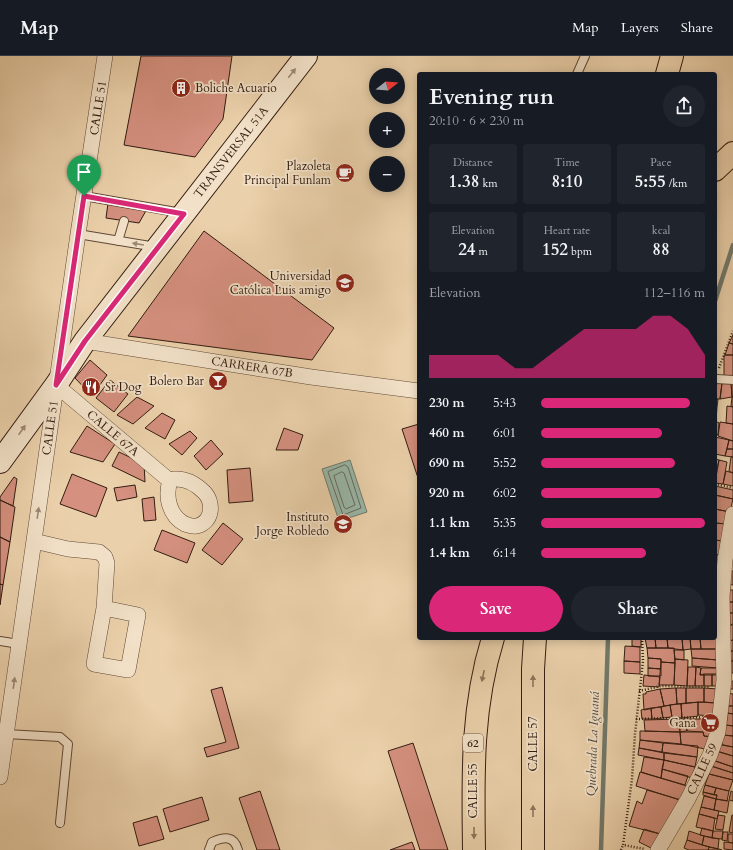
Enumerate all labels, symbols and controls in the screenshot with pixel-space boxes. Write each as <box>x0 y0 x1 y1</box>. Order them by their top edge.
text: Map <box>20 15 59 41</box>
text: Map <box>572 18 599 37</box>
text: Layers <box>621 18 659 37</box>
text: Share <box>681 18 713 37</box>
one-way arrow <box>288 67 297 78</box>
north arrow <box>369 68 405 104</box>
map controls <box>369 68 405 192</box>
building icon: Boliche Acuario <box>170 77 192 99</box>
street label: CALLE 51 <box>86 80 110 136</box>
place label: Boliche Acuario <box>195 80 277 96</box>
text: Evening run <box>429 82 554 112</box>
button: share <box>663 85 705 127</box>
street label: TRANSVERSAL 51A <box>190 102 272 201</box>
button: + <box>369 112 405 148</box>
text: 20:10 · 6 × 230 m <box>429 112 524 130</box>
pin <box>67 155 101 196</box>
text: Distance <box>453 155 493 170</box>
text: Time <box>554 155 580 170</box>
text: Pace <box>650 155 672 170</box>
button: − <box>369 156 405 192</box>
place label: Plazoleta Principal Funlam <box>244 158 332 188</box>
icon: arrive <box>73 161 95 183</box>
cafe icon: Plazoleta Principal Funlam <box>334 162 356 184</box>
text: 1.38 <box>448 170 479 193</box>
text: 8:10 <box>551 170 583 193</box>
text: 5:55 <box>635 170 666 193</box>
text: km <box>479 176 498 191</box>
text: /km <box>666 176 687 191</box>
text: Elevation <box>451 223 495 238</box>
text: Heart rate <box>544 223 590 238</box>
text: kcal <box>652 223 670 238</box>
text: 24 <box>458 238 476 261</box>
text: 152 <box>542 238 568 261</box>
text: 88 <box>652 238 670 261</box>
one-way arrow <box>132 241 144 247</box>
text: m <box>476 244 488 259</box>
text: bpm <box>568 244 592 259</box>
place label: Universidad Católica Luis amigo <box>230 268 332 298</box>
school or university icon: Universidad Católica Luis amigo <box>334 272 356 294</box>
text: Elevation <box>429 284 481 302</box>
text: 112–116 m <box>643 284 705 302</box>
street label: CARRERA 67B <box>210 353 294 381</box>
bar icon: Bolero Bar <box>207 370 229 392</box>
place label: Bolero Bar <box>149 373 205 389</box>
restaurant icon: Sr Dog <box>80 376 102 398</box>
place label: Sr Dog <box>105 379 142 395</box>
text: 230 m <box>429 394 464 412</box>
text: 5:43 <box>493 394 516 412</box>
street label: CALLE 51 <box>38 400 62 456</box>
street label: CALLE 67A <box>83 406 143 460</box>
text: 460 m <box>429 424 464 442</box>
text: 6:01 <box>493 424 516 442</box>
one-way arrow <box>18 425 26 435</box>
text: 690 m <box>429 454 464 472</box>
text: 5:52 <box>493 454 516 472</box>
text: 920 m <box>429 484 464 502</box>
text: 6:02 <box>493 484 516 502</box>
one-way arrow <box>35 506 41 519</box>
place label: Instituto Jorge Robledo <box>254 509 330 539</box>
school or university icon: Instituto Jorge Robledo <box>332 513 354 535</box>
text: 1.1 km <box>429 514 470 532</box>
text: 5:35 <box>493 514 516 532</box>
text: 1.4 km <box>429 544 470 562</box>
text: 6:14 <box>493 544 516 562</box>
button: Save <box>429 586 563 632</box>
button: Share <box>571 586 705 632</box>
one-way arrow <box>479 670 485 682</box>
one-way arrow <box>530 674 536 687</box>
one-way arrow <box>11 677 17 689</box>
water label: Quebrada La Iguaná <box>582 690 604 797</box>
supermarket icon: Gana <box>699 712 721 734</box>
place label: Gana <box>669 715 697 731</box>
street label: CALLE 57 <box>525 716 541 772</box>
road number: 62 <box>463 734 483 752</box>
street label: CALLE 59 <box>683 741 721 797</box>
street label: CALLE 55 <box>465 763 481 819</box>
one-way arrow <box>530 804 536 817</box>
one-way arrow <box>471 827 477 840</box>

